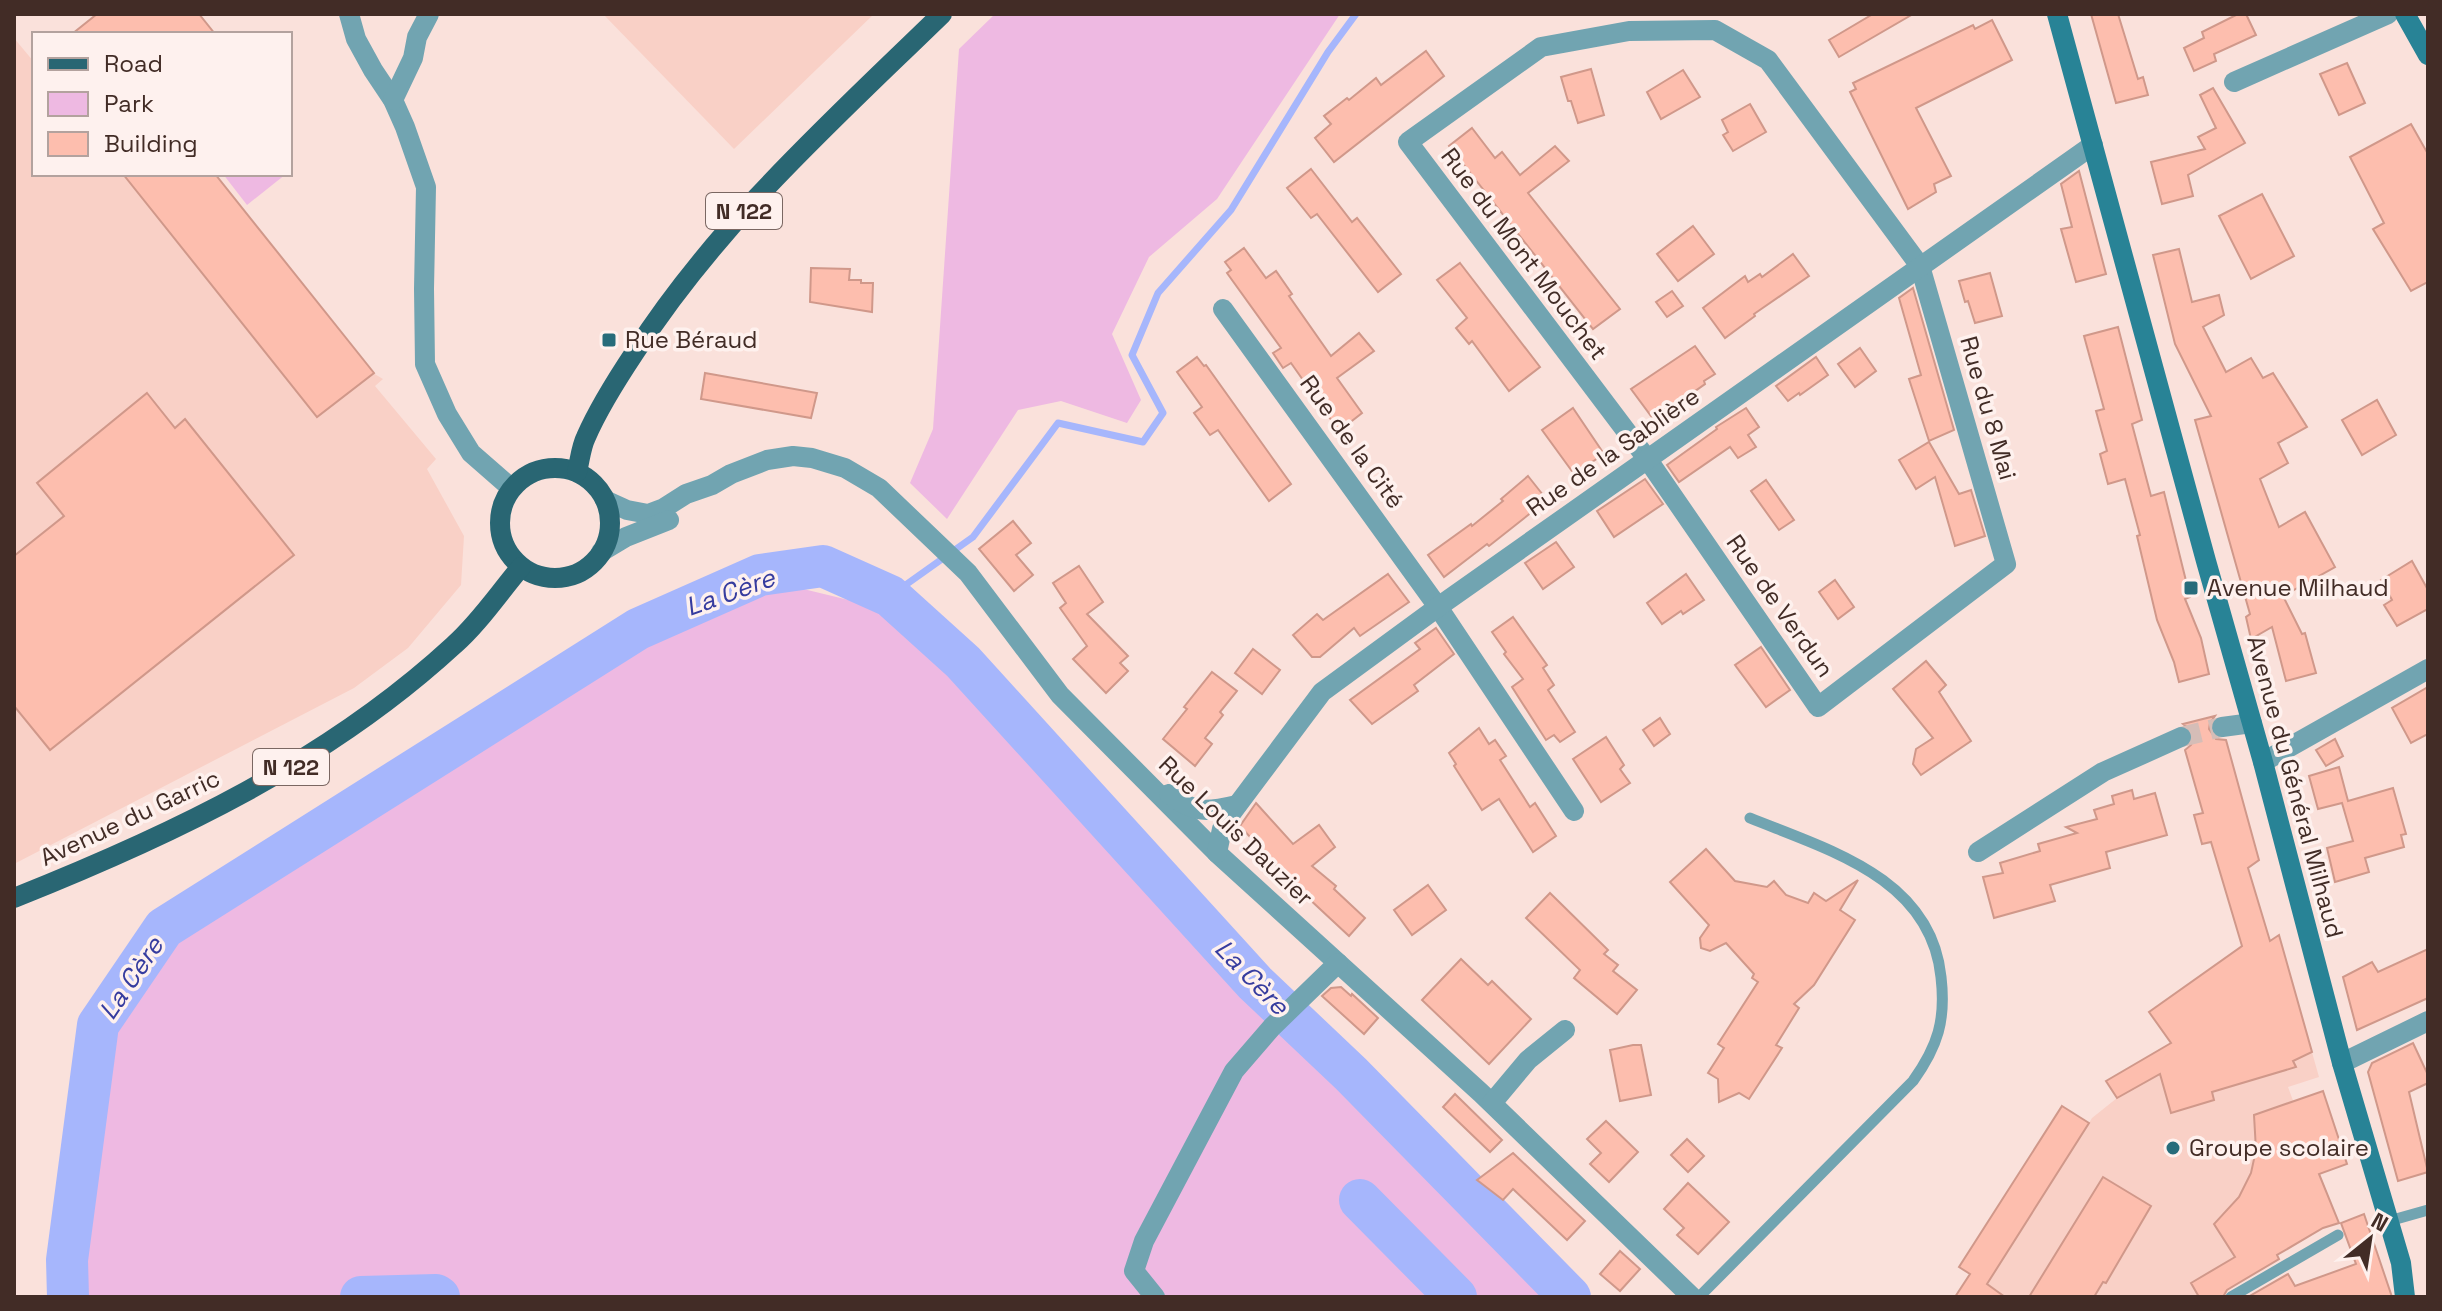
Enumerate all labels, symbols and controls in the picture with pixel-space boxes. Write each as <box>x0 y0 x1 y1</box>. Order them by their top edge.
legend <box>32 32 292 176</box>
text: Road <box>104 48 163 79</box>
text: Park <box>104 88 154 119</box>
text: Building <box>104 128 198 159</box>
street label: Rue du Mont Mouchet <box>1434 141 1614 366</box>
road number: N 122 <box>706 193 782 229</box>
place label: Rue Béraud <box>625 324 758 355</box>
marker: Rue Béraud <box>600 331 618 349</box>
street label: Rue du 8 Mai <box>1953 332 2024 483</box>
street label: Rue de la Cité <box>1293 369 1411 515</box>
street label: Rue de la Sablière <box>1520 380 1705 523</box>
street label: Rue de Verdun <box>1720 528 1841 683</box>
water label: La Cère <box>681 560 781 624</box>
place label: Avenue Milhaud <box>2207 572 2389 603</box>
marker: Avenue Milhaud <box>2182 579 2200 597</box>
street label: Avenue du Général Milhaud <box>2240 632 2351 941</box>
road number: N 122 <box>253 749 329 785</box>
street label: Rue Louis Dauzier <box>1152 749 1320 912</box>
street label: Avenue du Garric <box>35 762 225 873</box>
water label: La Cère <box>91 929 172 1026</box>
water label: La Cère <box>1208 932 1298 1023</box>
place label: Groupe scolaire <box>2189 1132 2369 1163</box>
marker: Groupe scolaire <box>2164 1139 2182 1157</box>
north arrow <box>2330 1199 2410 1279</box>
text: N <box>2367 1206 2393 1237</box>

